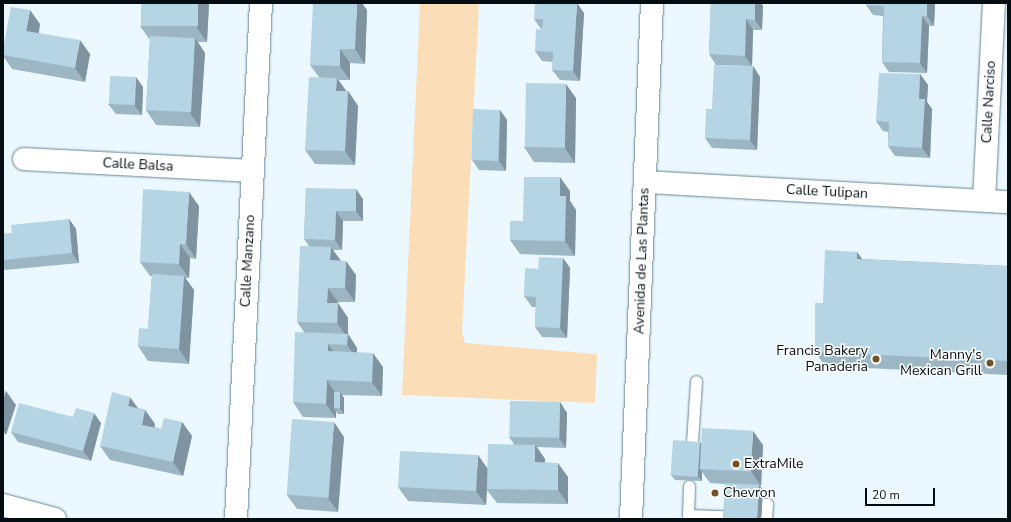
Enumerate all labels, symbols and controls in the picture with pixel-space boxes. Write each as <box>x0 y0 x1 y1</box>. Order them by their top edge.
street label: Calle Narciso <box>978 60 1000 144</box>
street label: Calle Balsa <box>102 155 174 175</box>
street label: Calle Tulipan <box>786 181 868 203</box>
street label: Avenida de Las Plantas <box>631 187 653 335</box>
street label: Calle Manzano <box>237 214 259 308</box>
place label: Francis Bakery Panaderia <box>776 343 868 376</box>
place label: Manny's Mexican Grill <box>900 347 982 380</box>
marker: Francis Bakery Panaderia <box>871 354 881 364</box>
marker: Manny's Mexican Grill <box>985 358 995 368</box>
place label: ExtraMile <box>744 456 804 472</box>
marker: ExtraMile <box>731 459 741 469</box>
scale bar <box>867 480 937 506</box>
place label: Chevron <box>723 485 776 501</box>
text: 20 m <box>872 487 900 503</box>
marker: Chevron <box>710 488 720 498</box>

